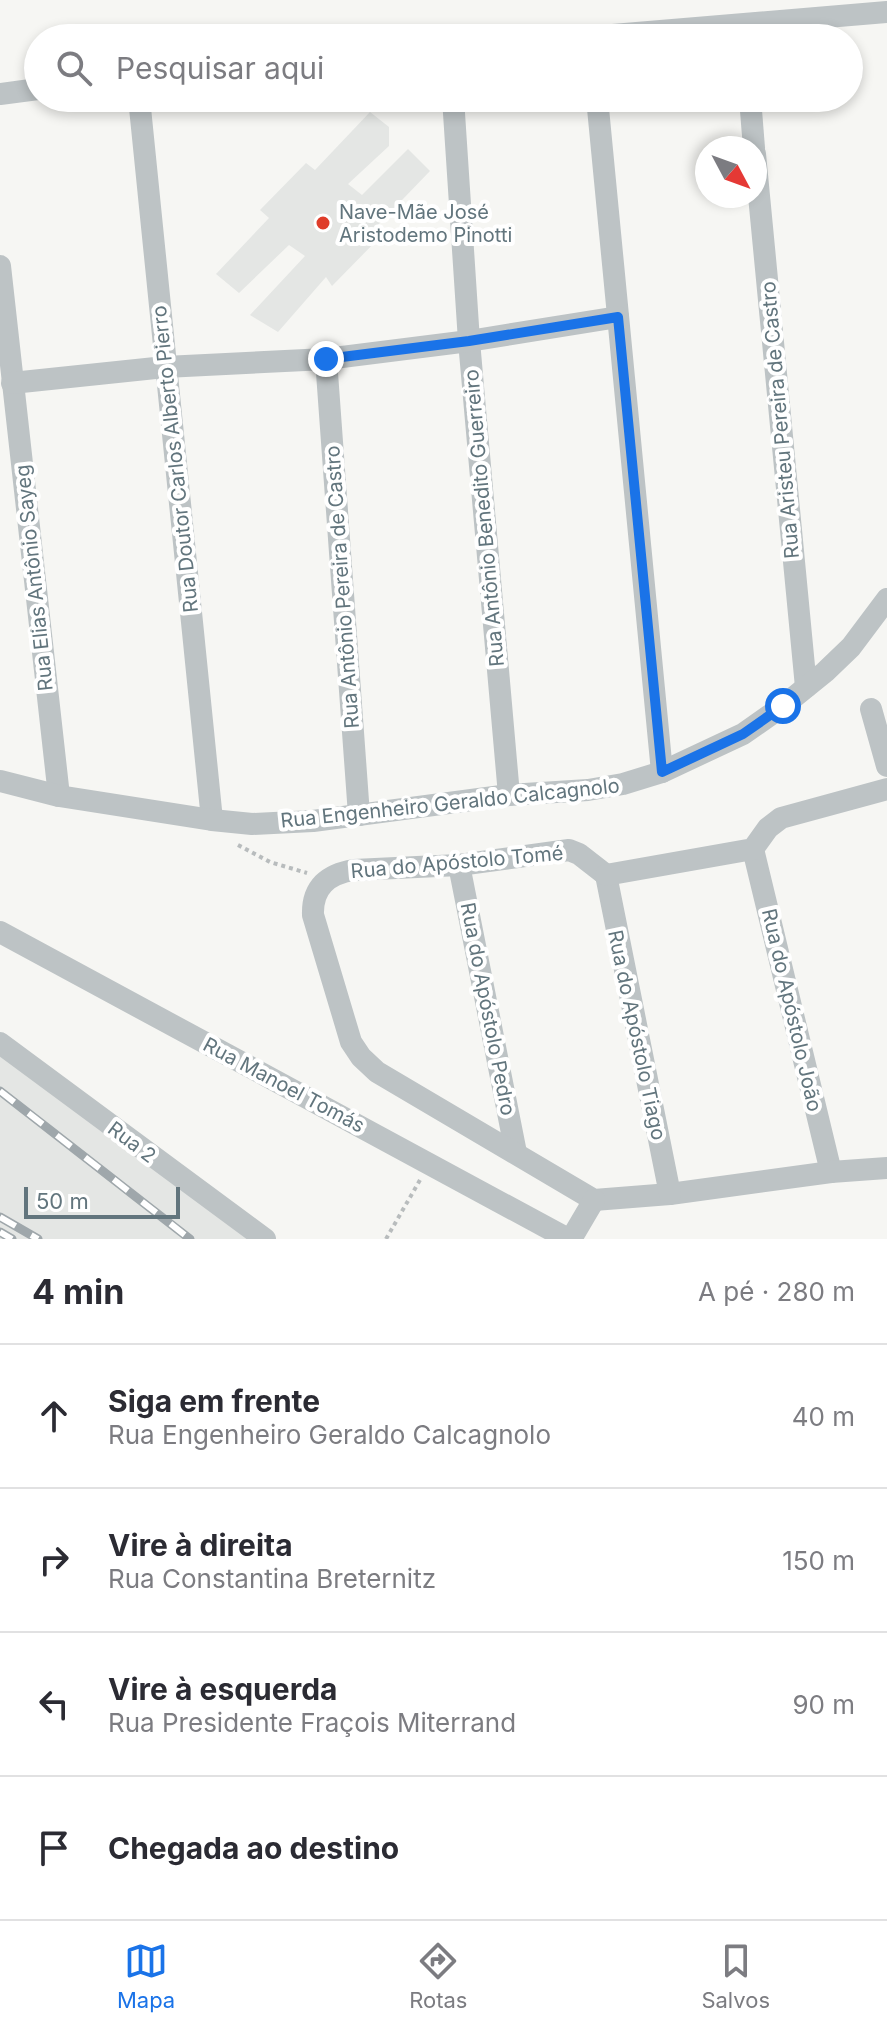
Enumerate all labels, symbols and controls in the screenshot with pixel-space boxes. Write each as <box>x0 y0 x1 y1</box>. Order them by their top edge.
search box <box>24 24 863 112</box>
icon: search <box>52 46 96 90</box>
text: Pesquisar aqui <box>116 50 324 86</box>
north arrow <box>695 136 767 208</box>
place label: Nave-Mãe José Aristodemo Pinotti <box>339 200 512 247</box>
marker: Nave-Mãe José Aristodemo Pinotti <box>314 214 332 232</box>
street label: Rua Aristeu Pereira de Castro <box>756 280 804 560</box>
street label: Rua Doutor Carlos Alberto Pierro <box>147 304 203 614</box>
route end <box>308 341 344 377</box>
street label: Rua Antônio Benedito Guerreiro <box>459 368 509 668</box>
street label: Rua Antônio Pereira de Castro <box>320 445 364 729</box>
street label: Rua Elias Antônio Sayeg <box>10 464 58 692</box>
route start <box>765 688 801 724</box>
street label: Rua Engenheiro Geraldo Calcagnolo <box>279 773 621 833</box>
street label: Rua do Apóstolo Tomé <box>350 841 564 883</box>
street label: Rua do Apóstolo Pedro <box>456 900 520 1118</box>
street label: Rua do Apóstolo João <box>757 906 827 1114</box>
street label: Rua do Apóstolo Tiago <box>603 928 671 1142</box>
street label: Rua Manoel Tomás <box>199 1032 369 1138</box>
street label: Rua 2 <box>103 1116 161 1168</box>
scale bar <box>24 1183 180 1219</box>
text: 50 m <box>36 1188 89 1214</box>
text: 4 min <box>32 1271 124 1312</box>
text: A pé · 280 m <box>698 1276 855 1307</box>
text: Siga em frente <box>108 1383 320 1419</box>
icon: ahead <box>32 1394 76 1438</box>
text: 40 m <box>792 1401 855 1432</box>
text: Rua Engenheiro Geraldo Calcagnolo <box>108 1419 551 1450</box>
text: Vire à direita <box>108 1527 293 1563</box>
icon: right <box>32 1538 76 1582</box>
text: 150 m <box>782 1545 855 1576</box>
text: Rua Constantina Breternitz <box>108 1563 436 1594</box>
text: Vire à esquerda <box>108 1671 337 1707</box>
icon: left <box>32 1682 76 1726</box>
text: 90 m <box>792 1689 855 1720</box>
text: Rua Presidente Fraçois Miterrand <box>108 1707 516 1738</box>
icon: arrive <box>32 1826 76 1870</box>
text: Chegada ao destino <box>108 1830 399 1866</box>
tab: Mapa <box>117 1939 175 2013</box>
tab: Rotas <box>409 1939 467 2013</box>
tab: Salvos <box>701 1939 770 2013</box>

